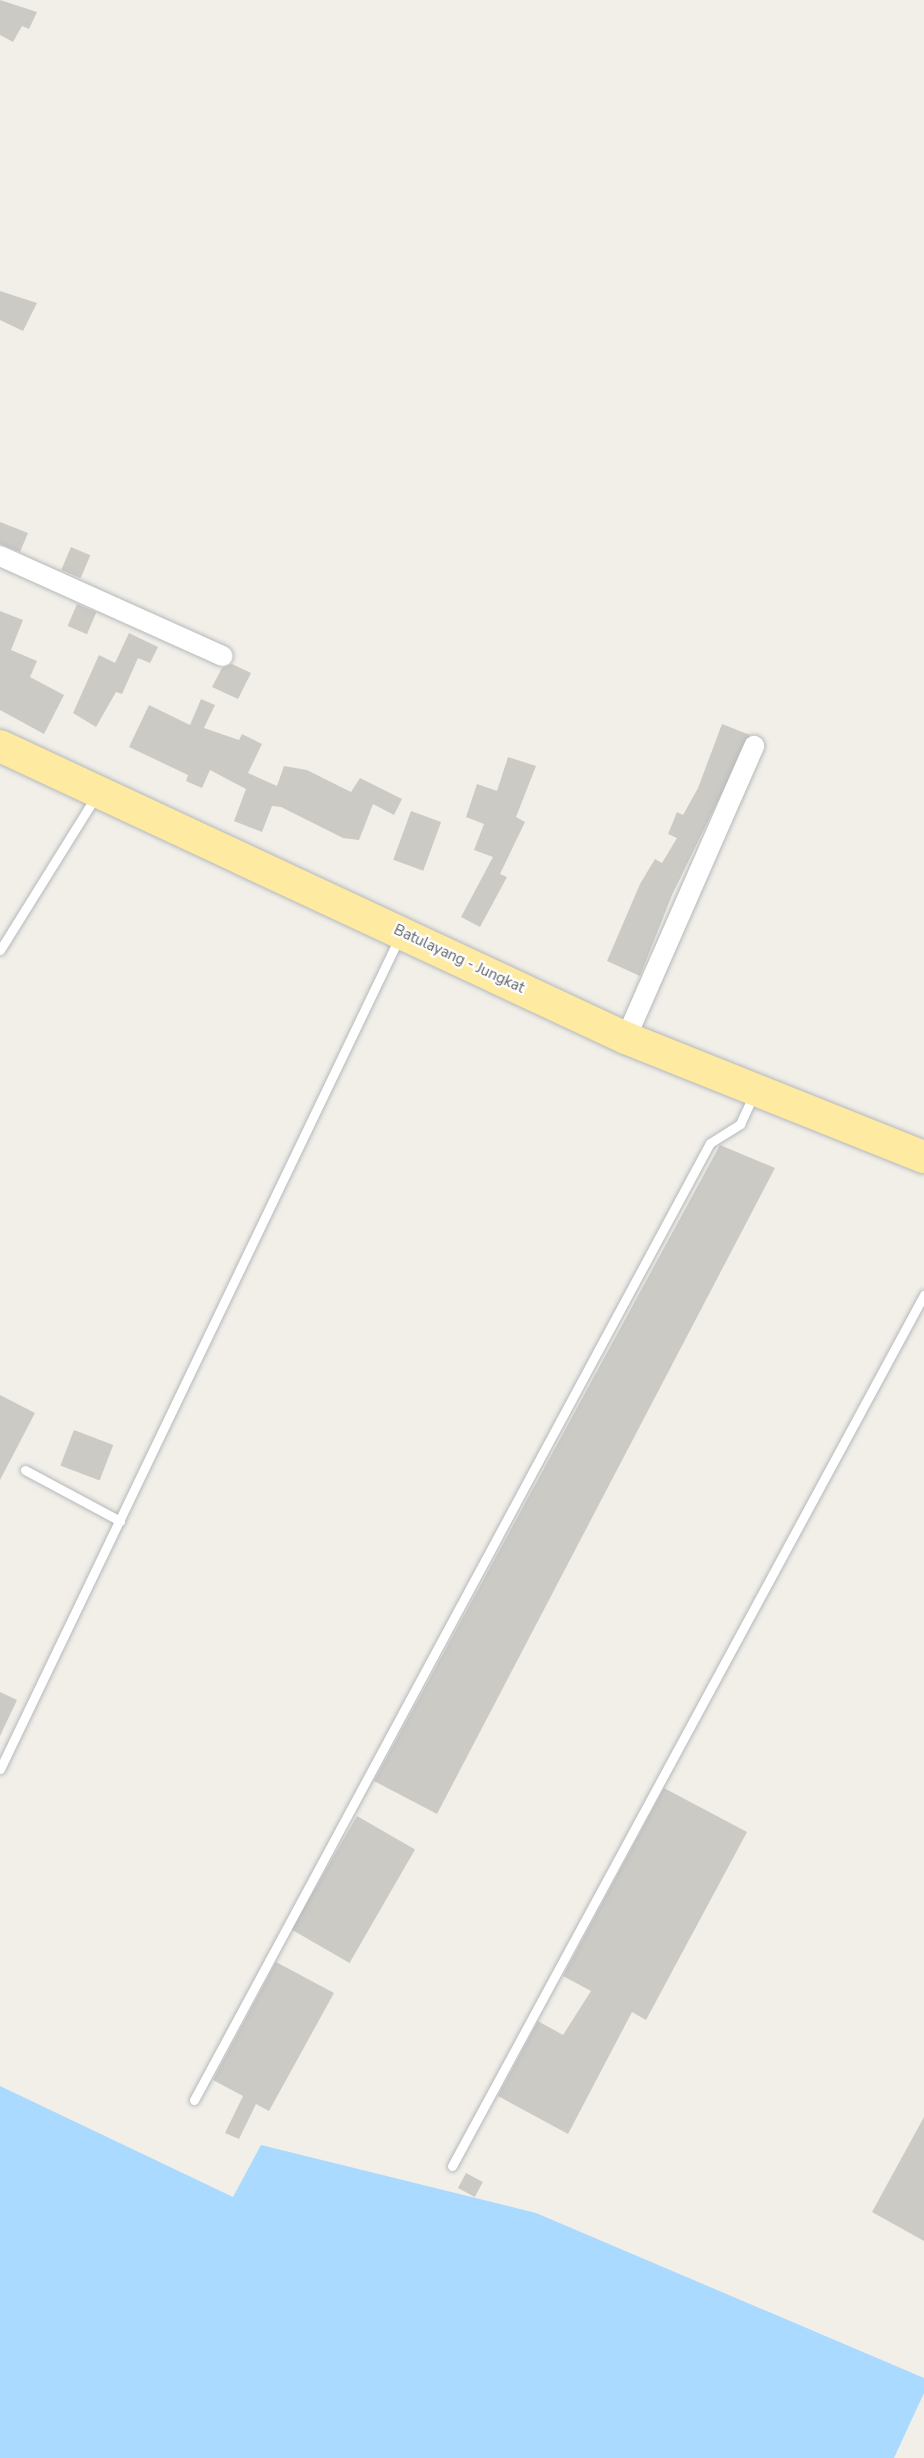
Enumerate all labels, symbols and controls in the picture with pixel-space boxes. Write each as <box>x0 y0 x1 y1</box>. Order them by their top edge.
street label: Batulayang - Jungkat <box>391 921 527 997</box>

